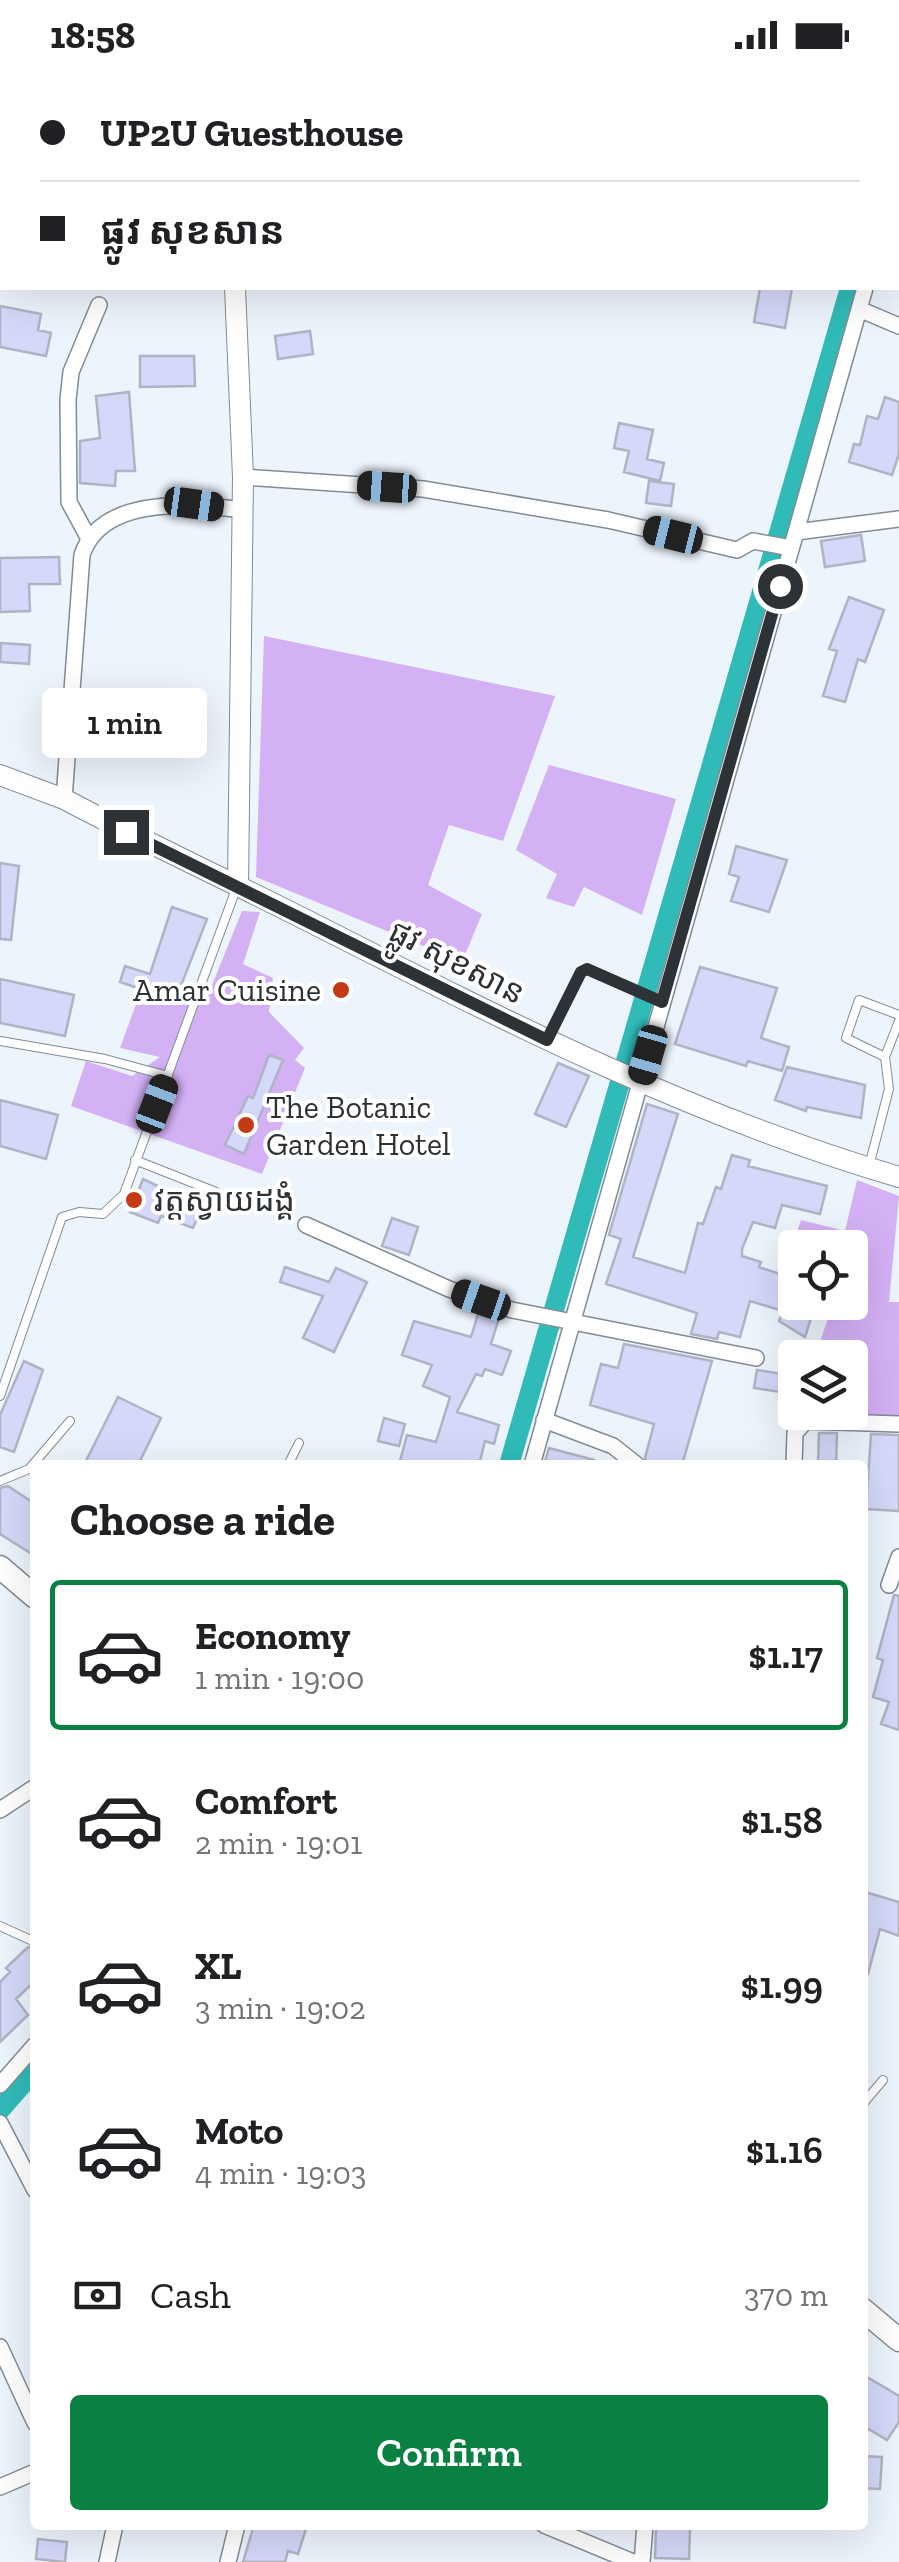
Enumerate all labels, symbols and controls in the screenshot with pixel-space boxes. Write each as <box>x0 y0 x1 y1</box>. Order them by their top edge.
text: 18:58 <box>50 12 136 58</box>
text: UP2U Guesthouse <box>100 110 403 156</box>
text: ផ្លូវ សុខសាន <box>100 208 285 254</box>
car <box>356 470 418 504</box>
car <box>162 485 226 523</box>
car <box>640 513 706 557</box>
route start <box>758 564 803 609</box>
callout: 1 min <box>44 687 208 757</box>
text: 1 min <box>87 704 162 742</box>
route end <box>104 810 149 855</box>
street label: ផ្លូវ សុខសាន <box>378 912 531 1021</box>
place label: Amar Cuisine <box>133 971 321 1009</box>
marker: Amar Cuisine <box>330 979 352 1001</box>
car <box>625 1022 671 1088</box>
car <box>132 1071 182 1137</box>
place label: The Botanic Garden Hotel <box>266 1088 450 1163</box>
marker: The Botanic Garden Hotel <box>235 1114 257 1136</box>
place label: វត្តស្វាយដង្គំ <box>154 1181 295 1220</box>
marker: វត្តស្វាយដង្គំ <box>123 1189 145 1211</box>
map controls <box>778 1230 868 1430</box>
button: locate <box>778 1230 868 1320</box>
car <box>448 1276 514 1324</box>
button: layers <box>778 1340 868 1430</box>
text: Choose a ride <box>70 1493 335 1547</box>
icon: car <box>75 1610 165 1700</box>
text: Economy <box>195 1613 350 1659</box>
text: $1.17 <box>748 1632 823 1678</box>
text: 1 min · 19:00 <box>195 1659 364 1697</box>
icon: car <box>75 1775 165 1865</box>
text: Comfort <box>195 1778 337 1824</box>
text: $1.58 <box>741 1797 823 1843</box>
text: 2 min · 19:01 <box>195 1824 362 1862</box>
icon: car <box>75 1940 165 2030</box>
text: XL <box>195 1943 242 1989</box>
text: $1.99 <box>741 1962 823 2008</box>
text: 3 min · 19:02 <box>195 1989 366 2027</box>
icon: car <box>75 2105 165 2195</box>
text: Moto <box>195 2108 283 2154</box>
text: $1.16 <box>746 2127 823 2173</box>
text: 4 min · 19:03 <box>195 2154 367 2192</box>
icon: cash <box>70 2268 125 2323</box>
text: Cash <box>150 2272 231 2318</box>
text: 370 m <box>744 2276 828 2314</box>
button: Confirm <box>70 2395 828 2510</box>

